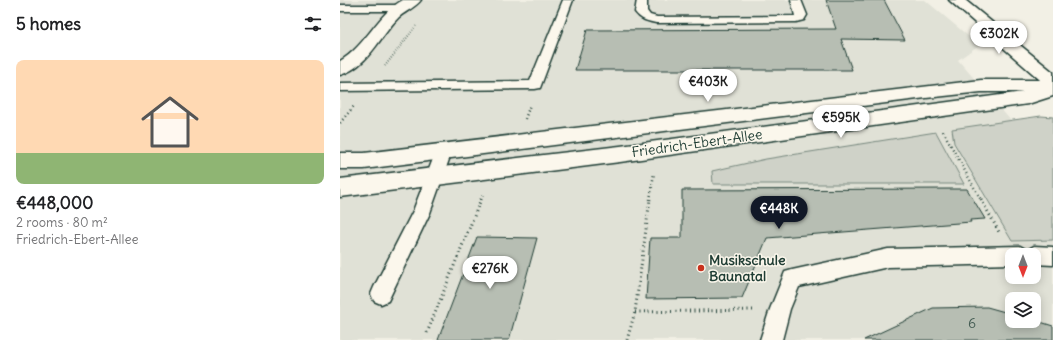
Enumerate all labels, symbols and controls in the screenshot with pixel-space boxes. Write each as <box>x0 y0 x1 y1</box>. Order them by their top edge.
text: 5 homes <box>16 13 81 35</box>
icon: filters <box>302 13 324 35</box>
pin: €302K <box>971 21 1027 55</box>
text: €302K <box>979 25 1019 42</box>
pin: €403K <box>680 69 736 103</box>
text: €403K <box>688 73 728 90</box>
icon: home <box>134 86 206 158</box>
pin: €595K <box>813 105 869 139</box>
text: €595K <box>822 109 860 126</box>
street label: Friedrich-Ebert-Allee <box>630 125 764 161</box>
text: €448,000 <box>16 192 93 214</box>
pin: €448K <box>751 196 807 230</box>
text: €448K <box>760 200 798 217</box>
text: 2 rooms · 80 m² <box>16 214 108 231</box>
text: Friedrich-Ebert-Allee <box>16 231 138 248</box>
north arrow <box>1005 248 1041 284</box>
map controls <box>1005 248 1041 328</box>
place label: Musikschule Baunatal <box>709 251 786 285</box>
pin: €276K <box>462 256 518 290</box>
text: €276K <box>471 260 509 277</box>
marker: Musikschule Baunatal <box>696 263 706 273</box>
button: layers <box>1005 292 1041 328</box>
house number: 6 <box>968 314 976 332</box>

